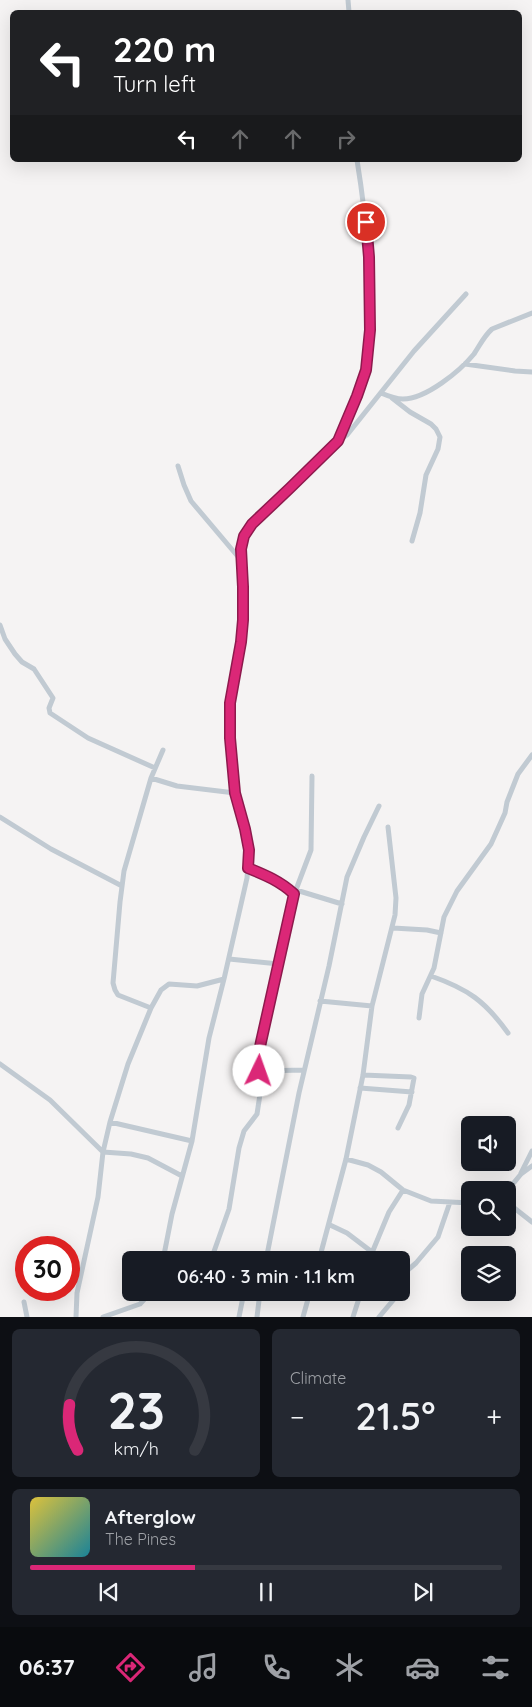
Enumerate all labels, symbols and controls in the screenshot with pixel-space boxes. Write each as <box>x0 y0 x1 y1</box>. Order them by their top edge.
text: 220 m <box>113 27 216 71</box>
icon: left <box>30 30 95 95</box>
text: Turn left <box>113 70 196 98</box>
icon: left <box>173 125 201 153</box>
icon: ahead <box>226 125 254 153</box>
icon: ahead <box>279 125 307 153</box>
icon: right <box>332 125 360 153</box>
pin <box>345 201 387 243</box>
icon: arrive <box>352 208 380 236</box>
position arrow <box>232 1044 284 1096</box>
map controls <box>461 1116 516 1301</box>
button: sound <box>461 1116 516 1171</box>
button: search <box>461 1181 516 1236</box>
speed limit sign: 30 <box>15 1236 80 1301</box>
button: layers <box>461 1246 516 1301</box>
text: 06:40 · 3 min · 1.1 km <box>177 1264 355 1288</box>
text: Climate <box>290 1368 346 1388</box>
text: 23 <box>107 1377 165 1442</box>
text: 21.5° <box>355 1392 436 1440</box>
text: − <box>290 1399 305 1434</box>
text: + <box>486 1399 502 1434</box>
text: km/h <box>113 1437 159 1459</box>
text: Afterglow <box>105 1505 196 1529</box>
text: The Pines <box>105 1529 176 1549</box>
icon: previous <box>95 1578 123 1606</box>
icon: pause <box>252 1578 280 1606</box>
icon: next <box>409 1578 437 1606</box>
icon: directions <box>113 1650 148 1685</box>
icon: music <box>186 1650 221 1685</box>
icon: phone <box>259 1650 294 1685</box>
icon: climate <box>332 1650 367 1685</box>
icon: car <box>405 1650 440 1685</box>
icon: filters <box>478 1650 513 1685</box>
text: 06:37 <box>19 1653 75 1681</box>

